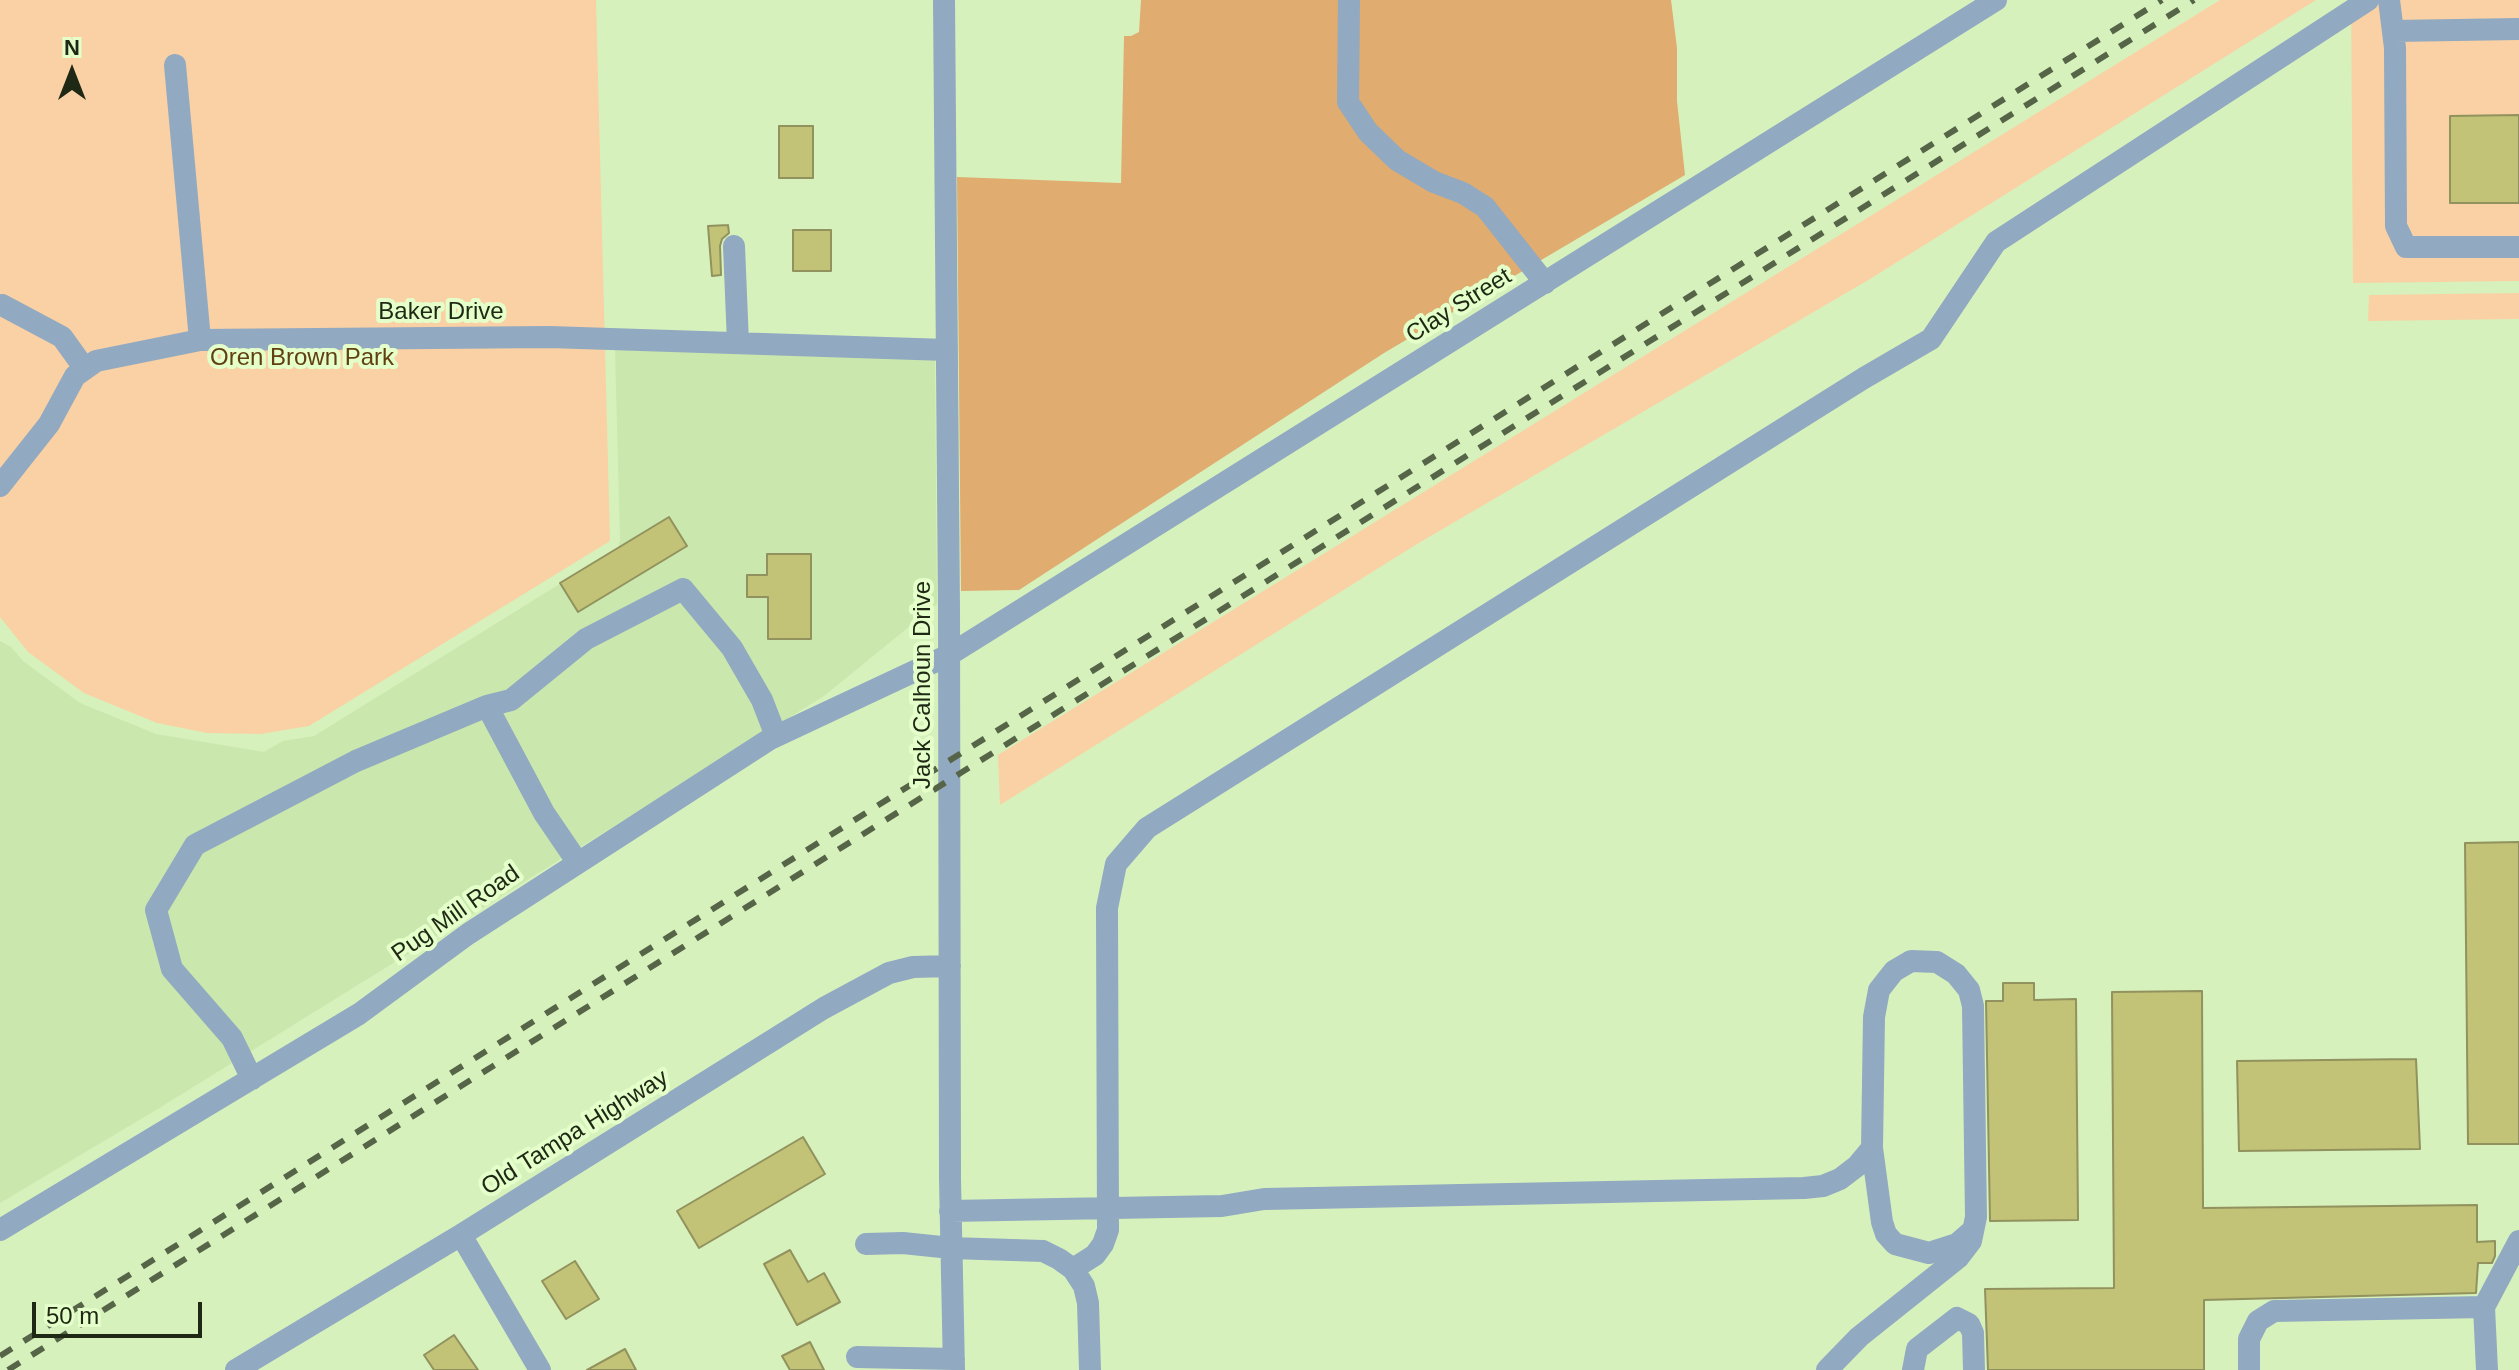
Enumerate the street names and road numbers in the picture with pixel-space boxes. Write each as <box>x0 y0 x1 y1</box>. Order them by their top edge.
street label: Clay Street <box>1401 262 1517 350</box>
street label: Baker Drive <box>378 298 504 326</box>
street label: Jack Calhoun Drive <box>909 581 937 789</box>
street label: Pug Mill Road <box>387 859 525 969</box>
street label: Old Tampa Highway <box>476 1064 674 1202</box>

